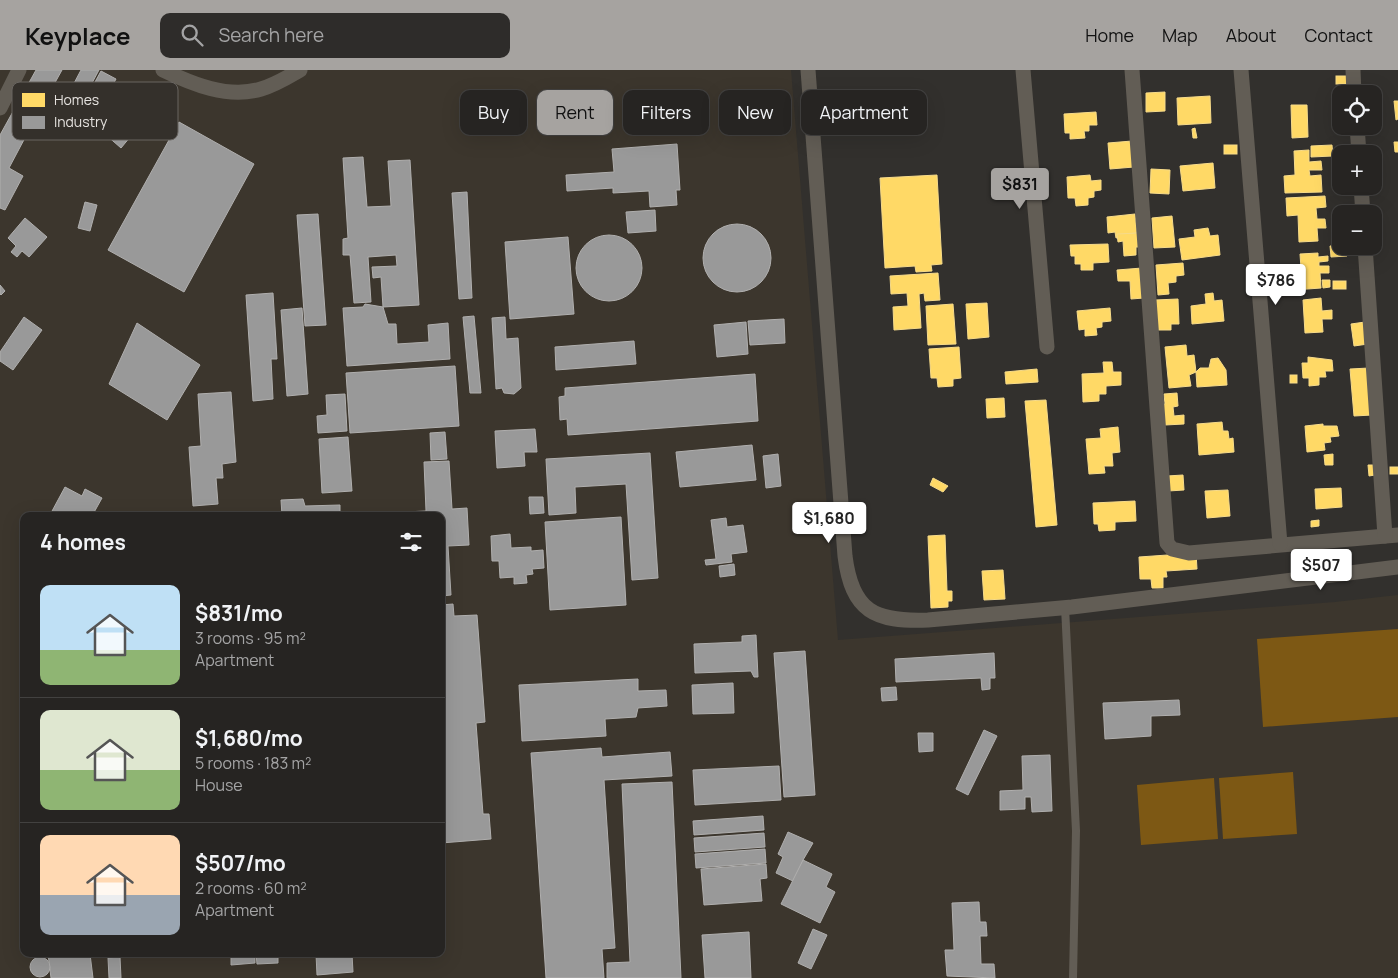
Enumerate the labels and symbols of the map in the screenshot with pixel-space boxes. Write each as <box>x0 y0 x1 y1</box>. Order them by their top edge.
legend <box>12 82 178 140</box>
text: Homes <box>54 90 99 109</box>
text: Industry <box>54 112 108 131</box>
pin: $831 <box>990 168 1050 210</box>
pin: $786 <box>1246 264 1306 306</box>
pin: $1,680 <box>788 502 870 544</box>
pin: $507 <box>1291 548 1351 591</box>

